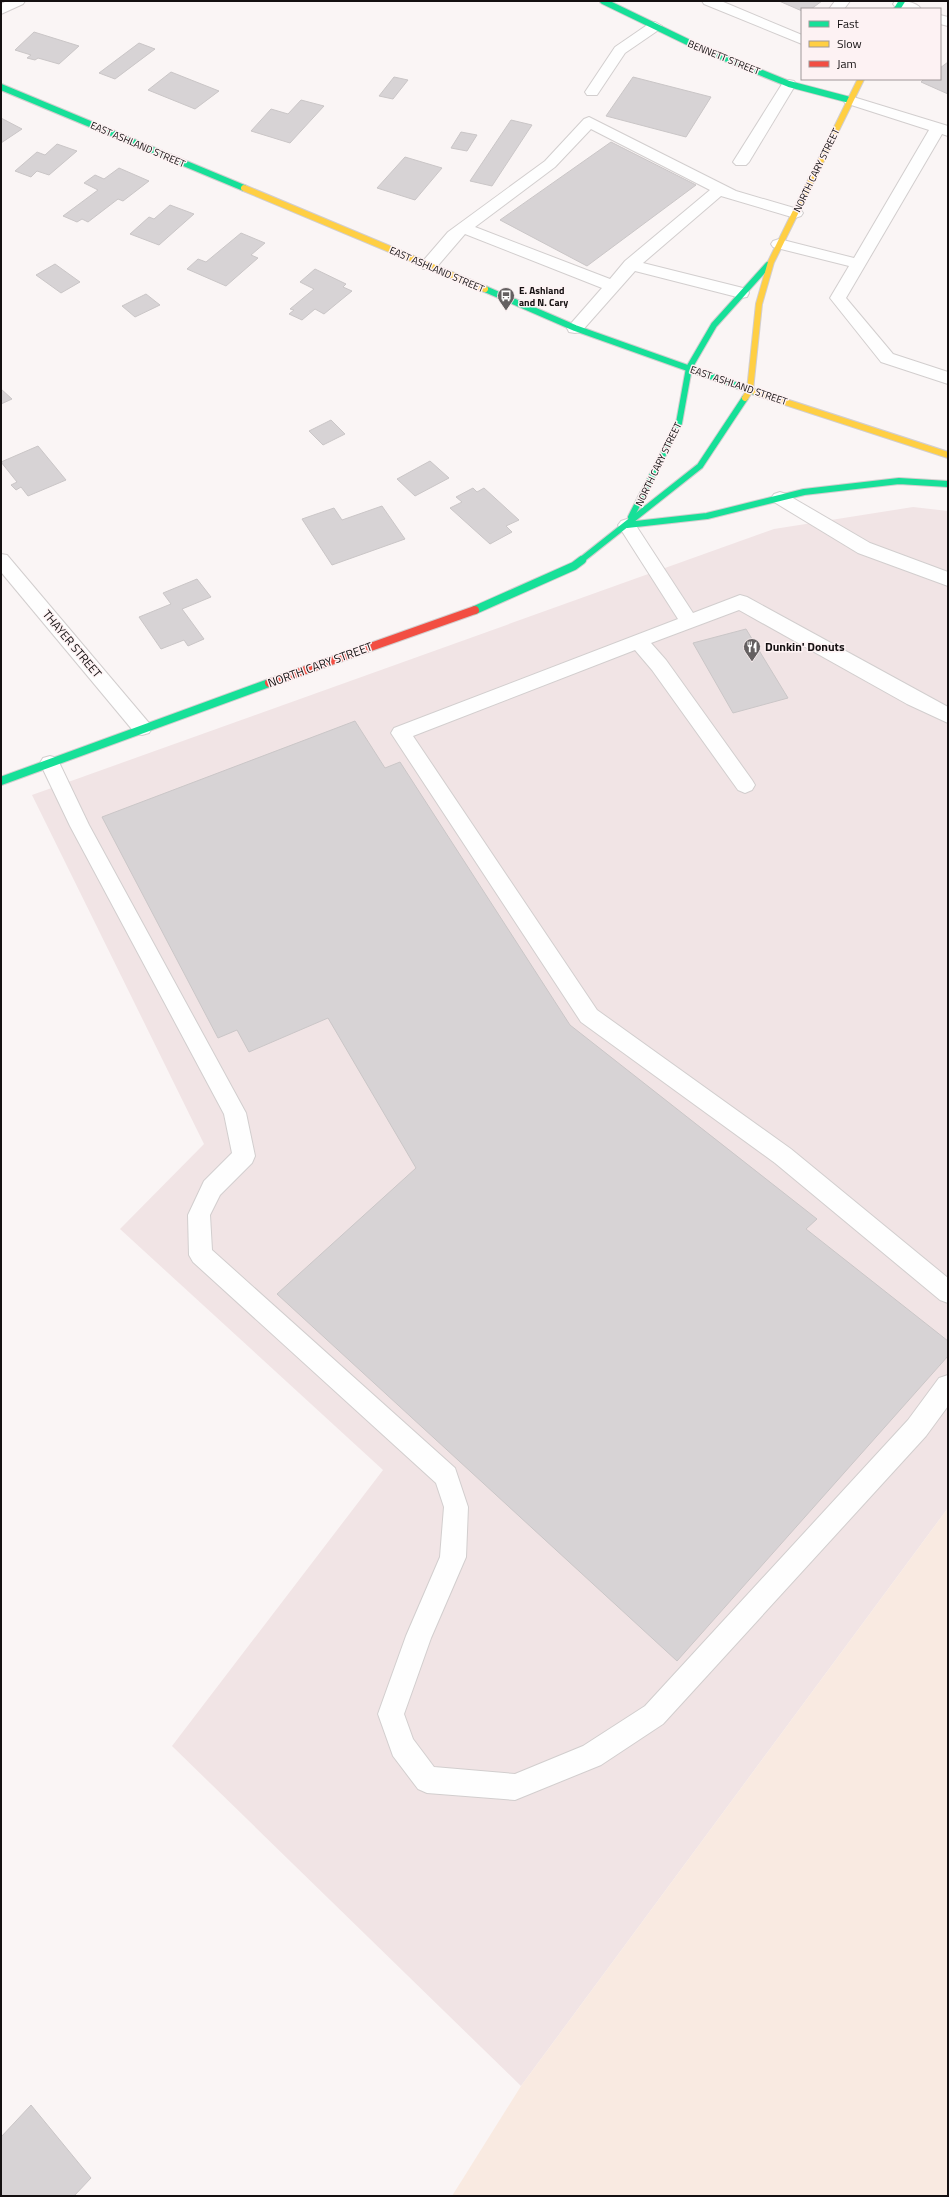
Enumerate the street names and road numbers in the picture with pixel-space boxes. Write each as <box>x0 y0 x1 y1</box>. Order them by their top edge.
street label: BENNETT STREET <box>685 36 763 79</box>
street label: EAST ASHLAND STREET <box>88 118 188 172</box>
street label: NORTH CARY STREET <box>790 125 844 215</box>
street label: EAST ASHLAND STREET <box>387 243 487 297</box>
street label: EAST ASHLAND STREET <box>688 362 790 409</box>
street label: NORTH CARY STREET <box>632 419 686 509</box>
street label: THAYER STREET <box>38 605 107 682</box>
street label: NORTH CARY STREET <box>265 637 375 692</box>

